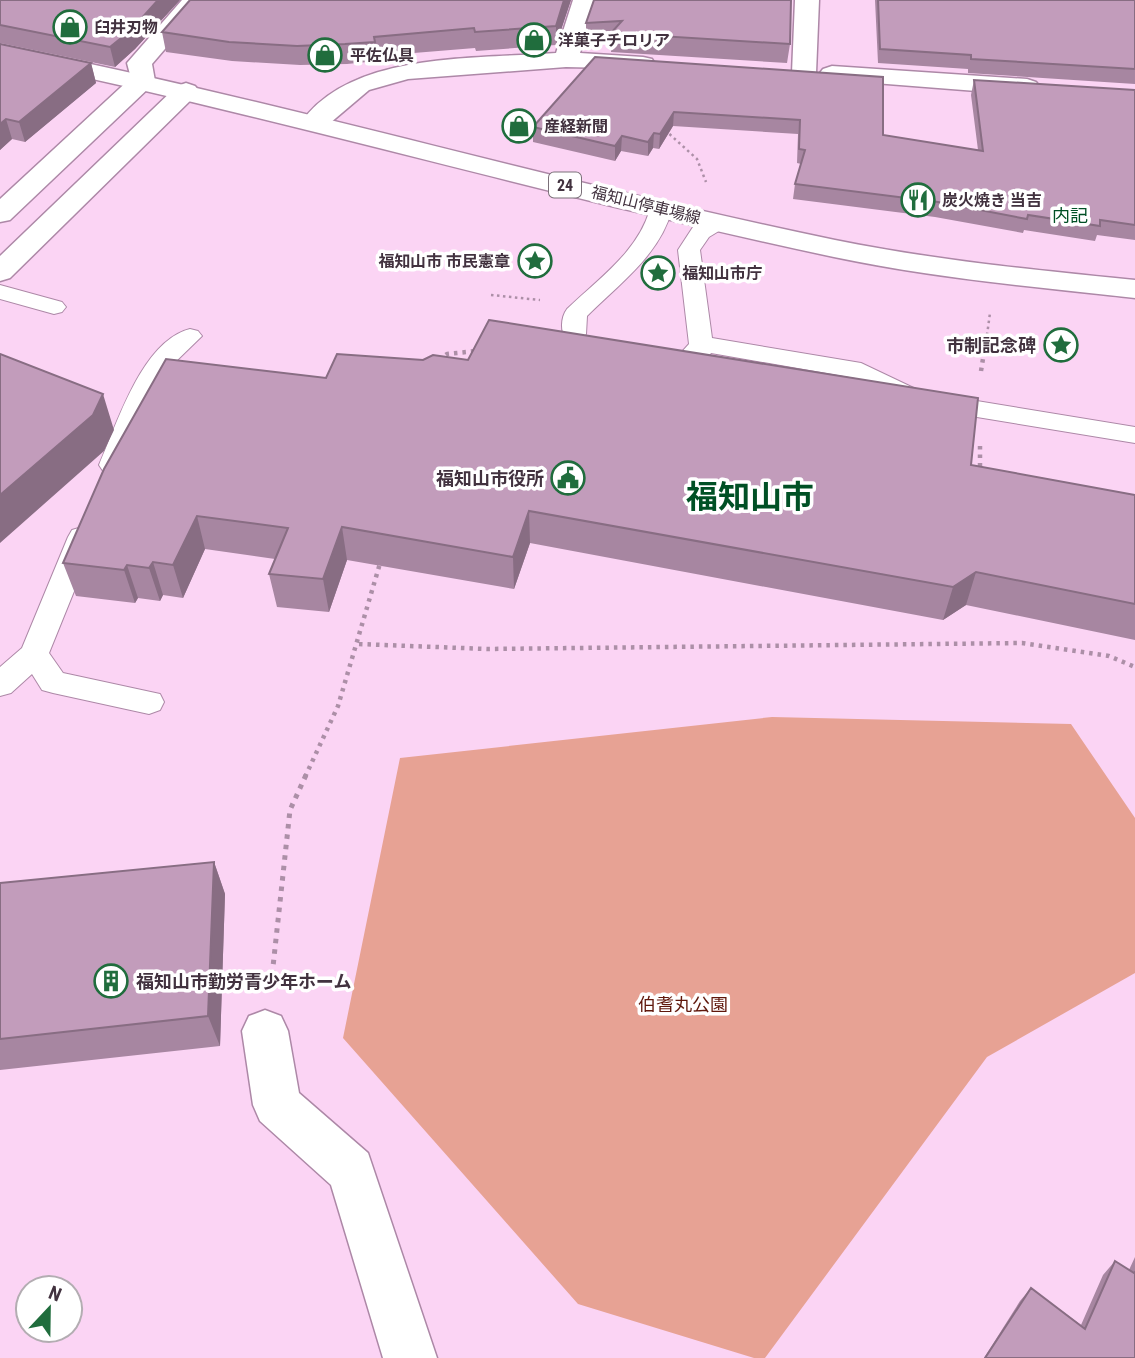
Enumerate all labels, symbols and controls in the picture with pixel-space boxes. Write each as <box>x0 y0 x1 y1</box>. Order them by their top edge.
shop icon: 臼井刃物 <box>51 8 89 46</box>
place label: 臼井刃物 <box>94 18 158 37</box>
shop icon: 洋菓子チロリア <box>515 21 553 59</box>
place label: 洋菓子チロリア <box>558 31 670 50</box>
shop icon: 平佐仏具 <box>306 36 344 74</box>
place label: 平佐仏具 <box>350 46 414 65</box>
shop icon: 産経新聞 <box>500 107 538 145</box>
place label: 産経新聞 <box>544 117 608 136</box>
road number: 24 <box>549 172 581 197</box>
restaurant icon: 炭火焼き 当吉 <box>899 181 937 219</box>
street label: 福知山停車場線 <box>589 182 703 228</box>
place label: 炭火焼き 当吉 <box>942 191 1042 210</box>
district label: 内記 <box>1052 205 1088 226</box>
place icon: 福知山市 市民憲章 <box>516 242 554 280</box>
place label: 福知山市 市民憲章 <box>378 252 510 271</box>
place icon: 福知山市庁 <box>639 254 677 292</box>
place label: 福知山市庁 <box>682 264 762 283</box>
place icon: 市制記念碑 <box>1042 326 1080 364</box>
place label: 市制記念碑 <box>946 335 1036 356</box>
public building icon: 福知山市役所 <box>549 459 587 497</box>
place label: 福知山市役所 <box>436 468 544 489</box>
district label: 福知山市 <box>686 478 814 516</box>
building icon: 福知山市勤労青少年ホーム <box>92 962 130 1000</box>
place label: 福知山市勤労青少年ホーム <box>136 971 351 992</box>
park label: 伯耆丸公園 <box>638 994 728 1015</box>
north arrow <box>14 1274 84 1344</box>
text: N <box>45 1281 65 1307</box>

